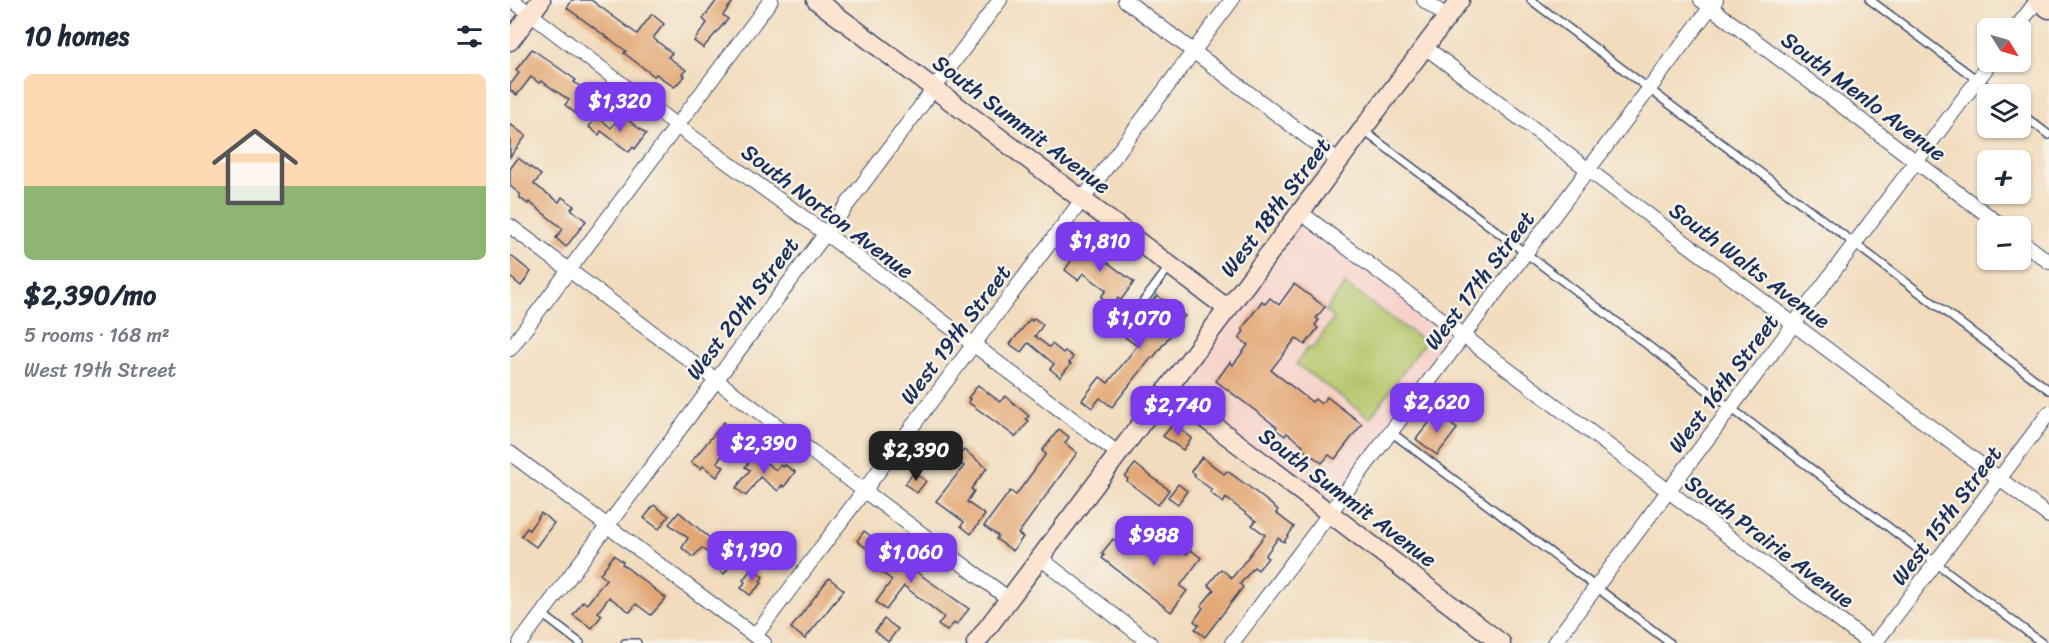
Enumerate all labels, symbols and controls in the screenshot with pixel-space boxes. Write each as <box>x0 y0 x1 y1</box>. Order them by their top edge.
text: 10 homes <box>24 13 129 59</box>
north arrow <box>1977 18 2031 72</box>
map controls <box>1977 18 2031 270</box>
icon: filters <box>453 20 486 53</box>
street label: South Menlo Avenue <box>1772 21 1955 172</box>
street label: South Summit Avenue <box>924 44 1119 205</box>
pin: $1,320 <box>571 82 669 133</box>
text: $1,320 <box>589 84 651 119</box>
button: layers <box>1977 84 2031 138</box>
icon: home <box>201 113 309 221</box>
street label: West 18th Street <box>1210 128 1342 286</box>
street label: South Norton Avenue <box>733 133 923 290</box>
button: + <box>1977 150 2031 204</box>
street label: South Walts Avenue <box>1661 191 1839 340</box>
street label: West 17th Street <box>1414 202 1545 359</box>
button: − <box>1977 216 2031 270</box>
pin: $1,810 <box>1051 222 1149 273</box>
text: $1,810 <box>1070 224 1130 259</box>
street label: West 20th Street <box>675 228 810 388</box>
street label: West 19th Street <box>889 255 1022 413</box>
text: $2,390/mo <box>24 272 156 318</box>
pin: $1,070 <box>1090 299 1188 350</box>
text: $1,070 <box>1107 301 1171 336</box>
street label: West 16th Street <box>1658 305 1789 462</box>
text: 5 rooms · 168 m² <box>24 318 170 353</box>
text: West 19th Street <box>24 353 176 388</box>
pin: $2,620 <box>1388 383 1486 434</box>
text: $2,620 <box>1404 385 1470 420</box>
pin: $2,740 <box>1129 386 1227 437</box>
text: $2,740 <box>1145 388 1211 423</box>
street label: South Summit Avenue <box>1250 417 1445 578</box>
pin: $2,390 <box>715 424 813 475</box>
text: $2,390 <box>731 426 797 461</box>
pin: $2,390 <box>867 431 965 482</box>
text: $2,390 <box>883 433 949 468</box>
street label: West 15th Street <box>1880 436 2013 594</box>
street label: South Prairie Avenue <box>1676 464 1863 619</box>
pin: $988 <box>1118 516 1190 567</box>
text: $988 <box>1129 518 1179 553</box>
pin: $1,190 <box>703 531 801 582</box>
text: $1,190 <box>722 533 782 568</box>
pin: $1,060 <box>862 533 960 584</box>
text: $1,060 <box>879 535 943 570</box>

